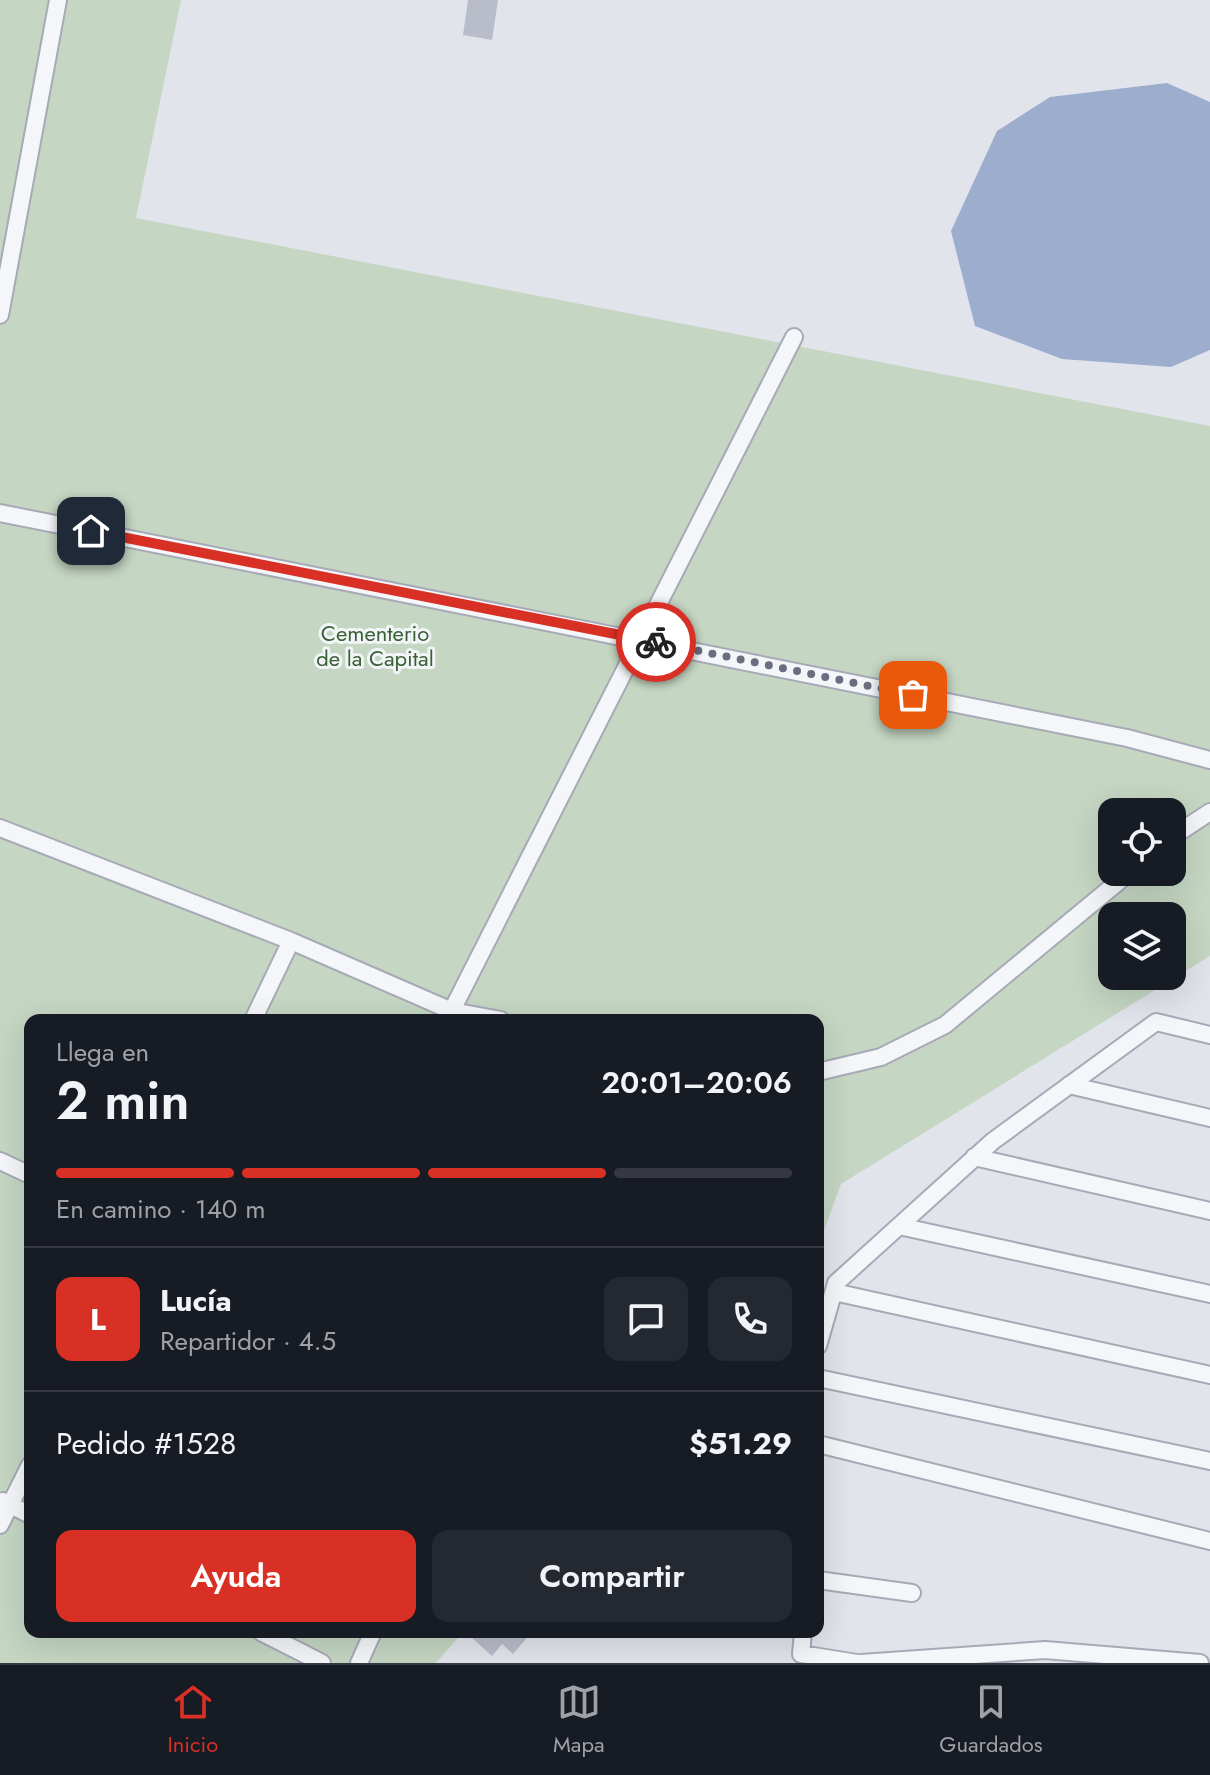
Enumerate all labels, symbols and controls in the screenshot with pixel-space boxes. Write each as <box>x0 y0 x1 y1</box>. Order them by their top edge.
pin <box>57 497 125 565</box>
icon: home <box>69 509 113 553</box>
courier <box>616 602 696 682</box>
park label: Cementerio de la Capital <box>316 617 434 674</box>
icon: bike <box>634 620 678 664</box>
pin <box>879 661 947 729</box>
icon: bag <box>891 673 935 717</box>
map controls <box>1098 798 1186 990</box>
button: locate <box>1098 798 1186 886</box>
button: layers <box>1098 902 1186 990</box>
text: Llega en <box>56 1033 149 1071</box>
text: 20:01–20:06 <box>601 1061 792 1104</box>
text: 2 min <box>56 1063 189 1139</box>
text: En camino · 140 m <box>56 1190 266 1228</box>
button: chat <box>604 1277 688 1361</box>
button: phone <box>708 1277 792 1361</box>
text: Lucía <box>160 1279 232 1322</box>
text: L <box>90 1298 106 1341</box>
text: Repartidor · 4.5 <box>160 1322 336 1360</box>
text: Pedido #1528 <box>56 1422 236 1465</box>
text: $51.29 <box>689 1422 792 1465</box>
button: Ayuda <box>56 1530 416 1622</box>
button: Compartir <box>432 1530 792 1622</box>
tab: Inicio <box>167 1680 218 1760</box>
tab: Mapa <box>553 1680 605 1760</box>
tab: Guardados <box>939 1680 1043 1760</box>

